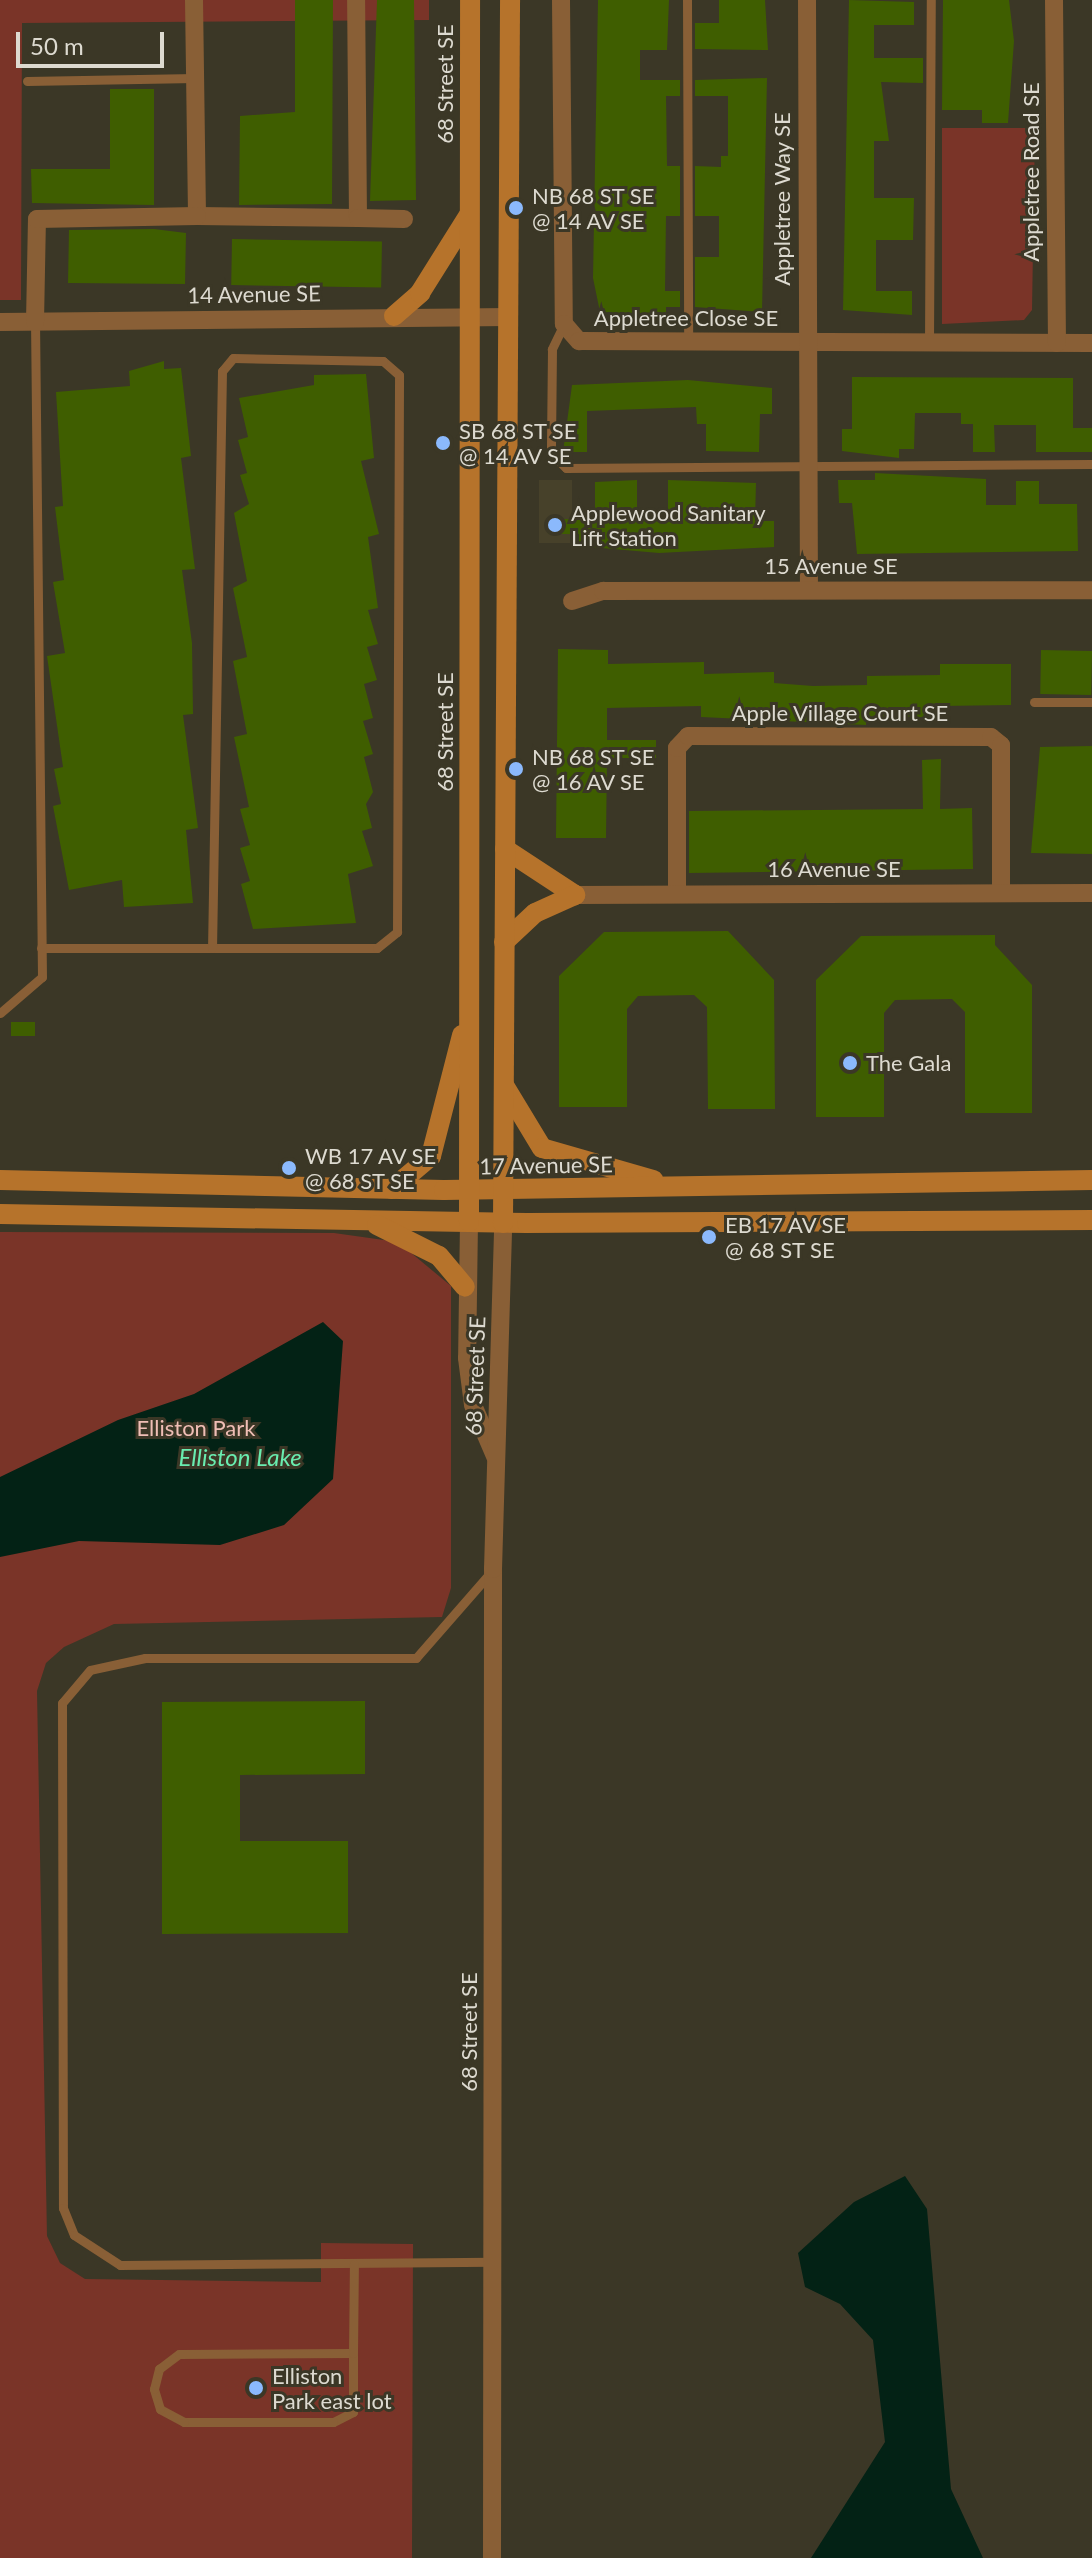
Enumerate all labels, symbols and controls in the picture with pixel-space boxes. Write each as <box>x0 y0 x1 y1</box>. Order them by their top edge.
scale bar <box>20 16 168 66</box>
street label: 68 Street SE <box>432 24 458 144</box>
text: 50 m <box>30 31 84 60</box>
street label: Appletree Road SE <box>1018 82 1044 262</box>
street label: Appletree Way SE <box>769 112 795 286</box>
place label: NB 68 ST SE @ 14 AV SE <box>532 182 655 234</box>
marker: NB 68 ST SE @ 14 AV SE <box>507 199 525 217</box>
street label: 14 Avenue SE <box>187 280 321 308</box>
street label: Appletree Close SE <box>594 305 778 331</box>
place label: SB 68 ST SE @ 14 AV SE <box>459 417 577 468</box>
marker: SB 68 ST SE @ 14 AV SE <box>434 434 452 452</box>
place label: Applewood Sanitary Lift Station <box>571 499 766 550</box>
marker: Applewood Sanitary Lift Station <box>546 516 564 534</box>
street label: 15 Avenue SE <box>764 553 898 579</box>
street label: 68 Street SE <box>432 672 458 792</box>
street label: Apple Village Court SE <box>731 700 949 726</box>
place label: NB 68 ST SE @ 16 AV SE <box>532 743 655 794</box>
marker: NB 68 ST SE @ 16 AV SE <box>507 760 525 778</box>
street label: 16 Avenue SE <box>767 856 901 882</box>
place label: The Gala <box>866 1050 951 1076</box>
marker: The Gala <box>841 1054 859 1072</box>
place label: WB 17 AV SE @ 68 ST SE <box>305 1142 438 1194</box>
street label: 17 Avenue SE <box>479 1151 613 1179</box>
marker: WB 17 AV SE @ 68 ST SE <box>280 1159 298 1177</box>
place label: EB 17 AV SE @ 68 ST SE <box>725 1211 848 1262</box>
marker: EB 17 AV SE @ 68 ST SE <box>700 1228 718 1246</box>
street label: 68 Street SE <box>460 1316 490 1436</box>
park label: Elliston Park <box>137 1415 255 1441</box>
water label: Elliston Lake <box>178 1443 302 1471</box>
street label: 68 Street SE <box>456 1972 482 2092</box>
place label: Elliston Park east lot <box>272 2362 392 2414</box>
marker: Elliston Park east lot <box>247 2379 265 2397</box>

